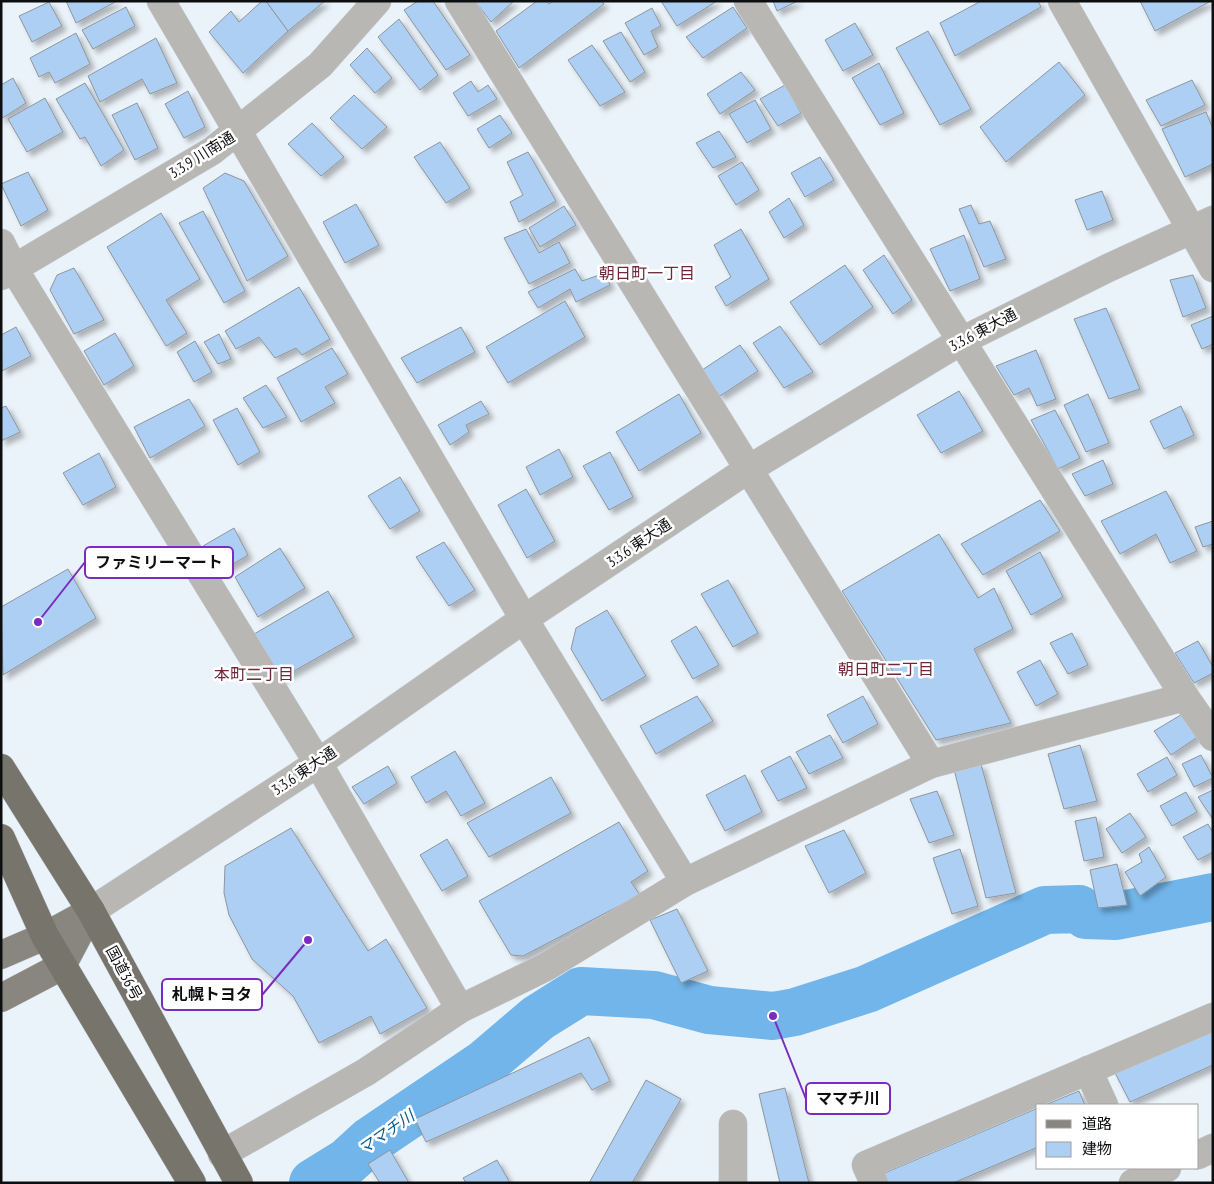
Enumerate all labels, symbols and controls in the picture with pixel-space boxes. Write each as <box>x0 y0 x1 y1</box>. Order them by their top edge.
street label: 3.3.9 川南通 <box>165 127 238 182</box>
district label: 朝日町一丁目 <box>599 263 695 283</box>
street label: 3.3.6 東大通 <box>946 304 1020 355</box>
street label: 3.3.6 東大通 <box>603 514 675 571</box>
callout: ファミリーマート <box>85 547 233 578</box>
text: ファミリーマート <box>95 552 223 572</box>
district label: 朝日町二丁目 <box>838 659 934 679</box>
district label: 本町二丁目 <box>214 664 294 684</box>
street label: 3.3.6 東大通 <box>268 742 340 799</box>
street label: 国道36号 <box>102 942 147 1003</box>
callout: 札幌トヨタ <box>162 979 262 1010</box>
text: 札幌トヨタ <box>172 984 252 1004</box>
callout: ママチ川 <box>806 1083 890 1114</box>
text: ママチ川 <box>816 1088 880 1108</box>
water label: ママチ川 <box>354 1104 420 1159</box>
legend <box>1036 1104 1199 1169</box>
text: 道路 <box>1082 1114 1112 1133</box>
text: 建物 <box>1082 1139 1112 1158</box>

